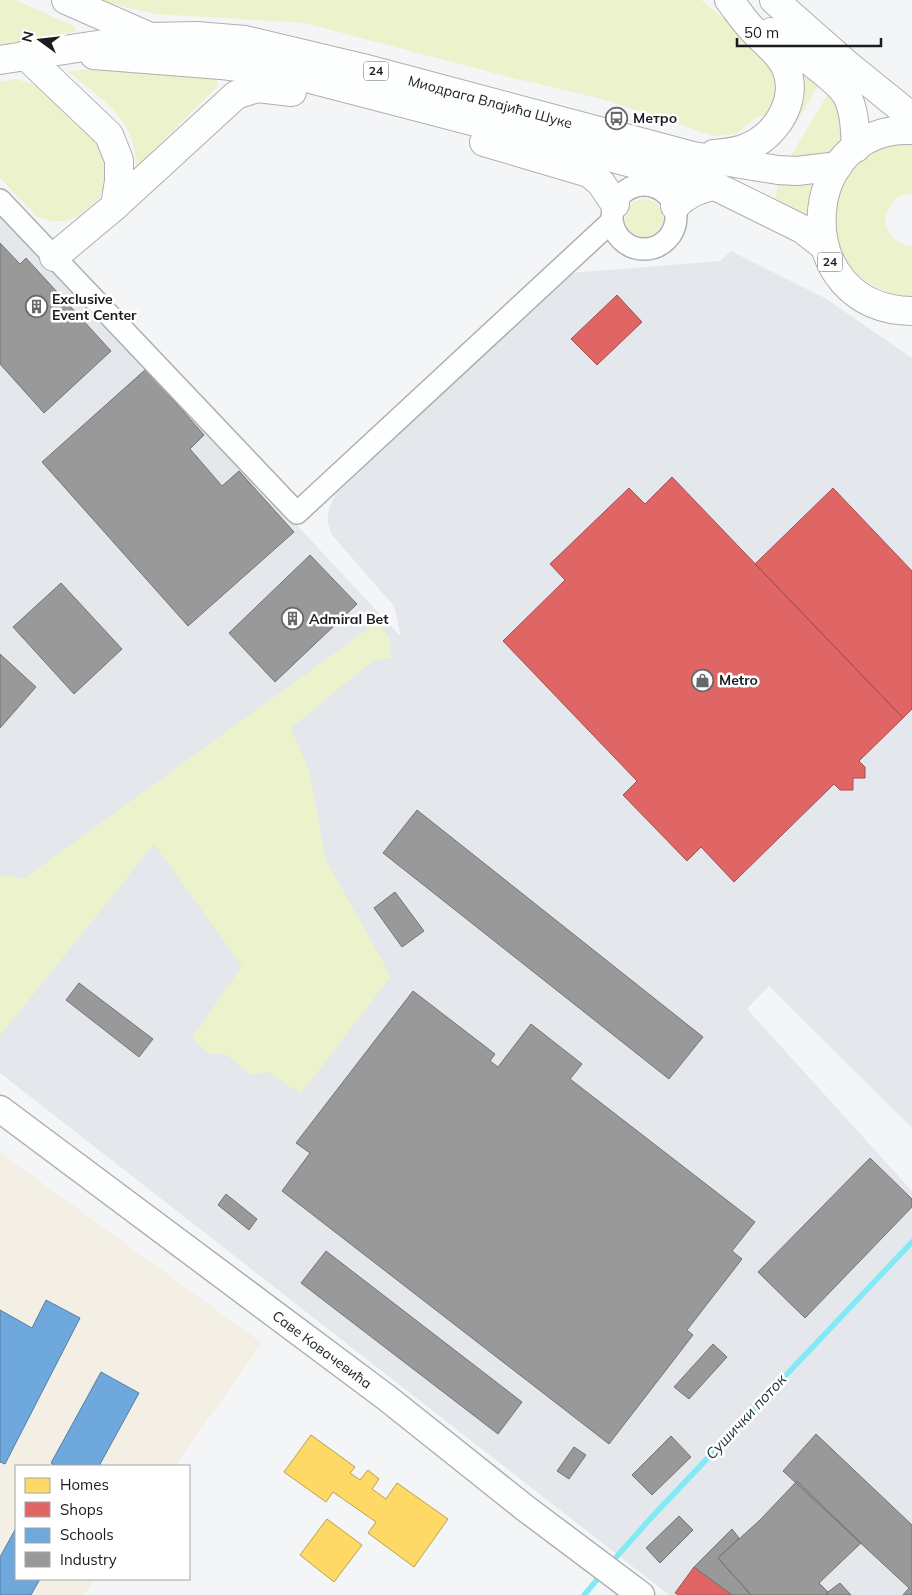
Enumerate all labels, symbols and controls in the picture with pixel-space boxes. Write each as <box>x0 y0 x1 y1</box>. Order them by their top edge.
north arrow <box>15 15 65 65</box>
scale bar <box>737 15 881 47</box>
text: 50 m <box>744 23 779 42</box>
text: N <box>17 29 38 44</box>
road number: 24 <box>364 61 388 80</box>
street label: Миодрага Влајића Шуке <box>406 71 575 133</box>
bus stop icon: Метро <box>605 106 629 130</box>
place label: Метро <box>633 109 677 127</box>
road number: 24 <box>818 252 842 272</box>
place label: Exclusive Event Center <box>52 290 137 324</box>
building icon: Exclusive Event Center <box>24 295 48 319</box>
building icon: Admiral Bet <box>281 607 305 631</box>
place label: Admiral Bet <box>309 610 389 628</box>
shop icon: Metro <box>691 668 715 692</box>
place label: Metro <box>719 671 758 689</box>
street label: Саве Ковачевића <box>269 1307 375 1393</box>
water label: Сушички поток <box>701 1369 791 1463</box>
legend <box>15 1465 190 1580</box>
text: Homes <box>60 1475 109 1494</box>
text: Shops <box>60 1500 103 1519</box>
text: Schools <box>60 1525 114 1544</box>
text: Industry <box>60 1550 117 1569</box>

